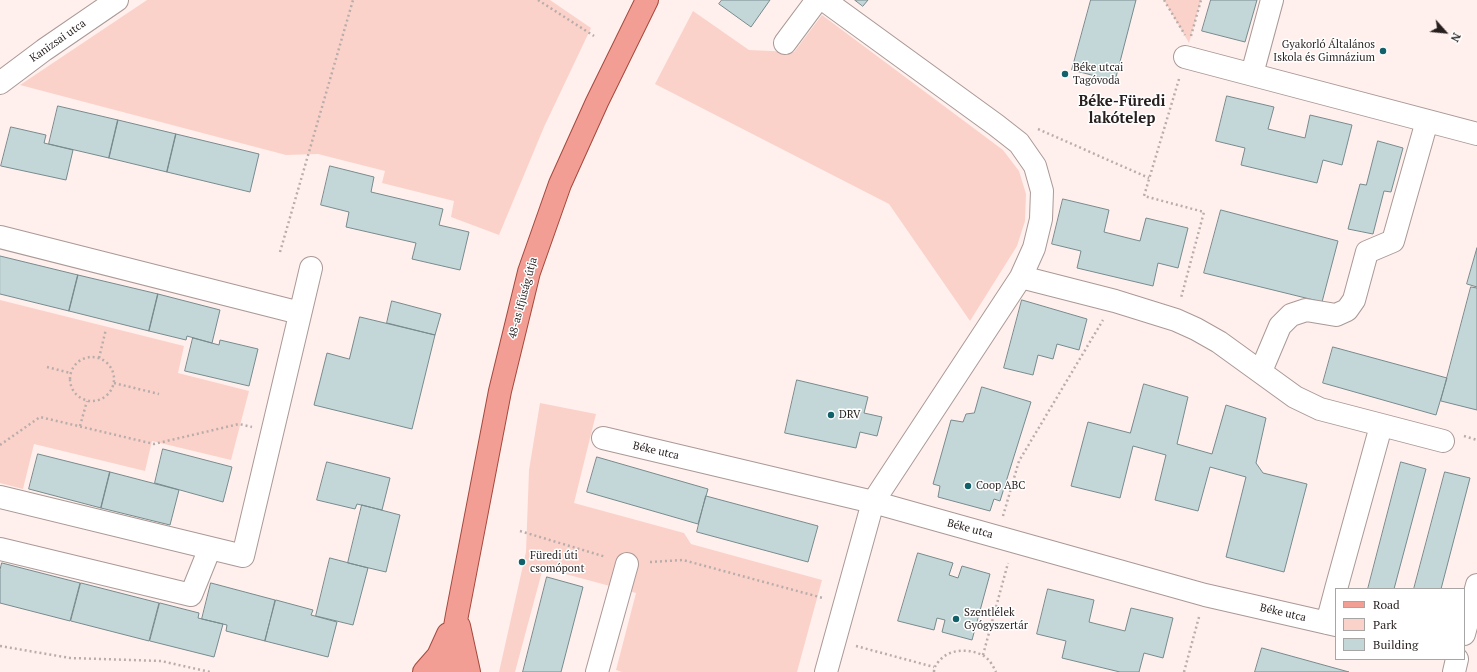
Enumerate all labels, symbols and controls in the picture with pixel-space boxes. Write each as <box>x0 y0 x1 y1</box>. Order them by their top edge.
north arrow <box>1425 12 1465 52</box>
street label: Kanizsai utca <box>27 17 89 65</box>
text: N <box>1448 31 1464 44</box>
place label: Gyakorló Általános Iskola és Gimnázium <box>1273 38 1375 64</box>
marker: Gyakorló Általános Iskola és Gimnázium <box>1378 46 1388 56</box>
place label: Béke utcai Tagóvoda <box>1073 61 1123 87</box>
marker: Béke utcai Tagóvoda <box>1060 69 1070 79</box>
district label: Béke-Füredi lakótelep <box>1078 93 1166 128</box>
street label: 48-as ifjúság útja <box>506 256 540 340</box>
place label: DRV <box>839 408 861 422</box>
marker: DRV <box>826 410 836 420</box>
street label: Béke utca <box>632 439 680 463</box>
place label: Coop ABC <box>976 479 1025 493</box>
marker: Coop ABC <box>963 481 973 491</box>
street label: Béke utca <box>946 517 994 541</box>
place label: Füredi úti csomópont <box>530 549 584 575</box>
marker: Füredi úti csomópont <box>517 557 527 567</box>
legend <box>1335 588 1465 660</box>
text: Road <box>1373 597 1400 612</box>
street label: Béke utca <box>1259 601 1307 625</box>
place label: Szentlélek Gyógyszertár <box>964 606 1028 632</box>
marker: Szentlélek Gyógyszertár <box>951 614 961 624</box>
text: Park <box>1373 617 1397 632</box>
text: Building <box>1373 637 1418 652</box>

